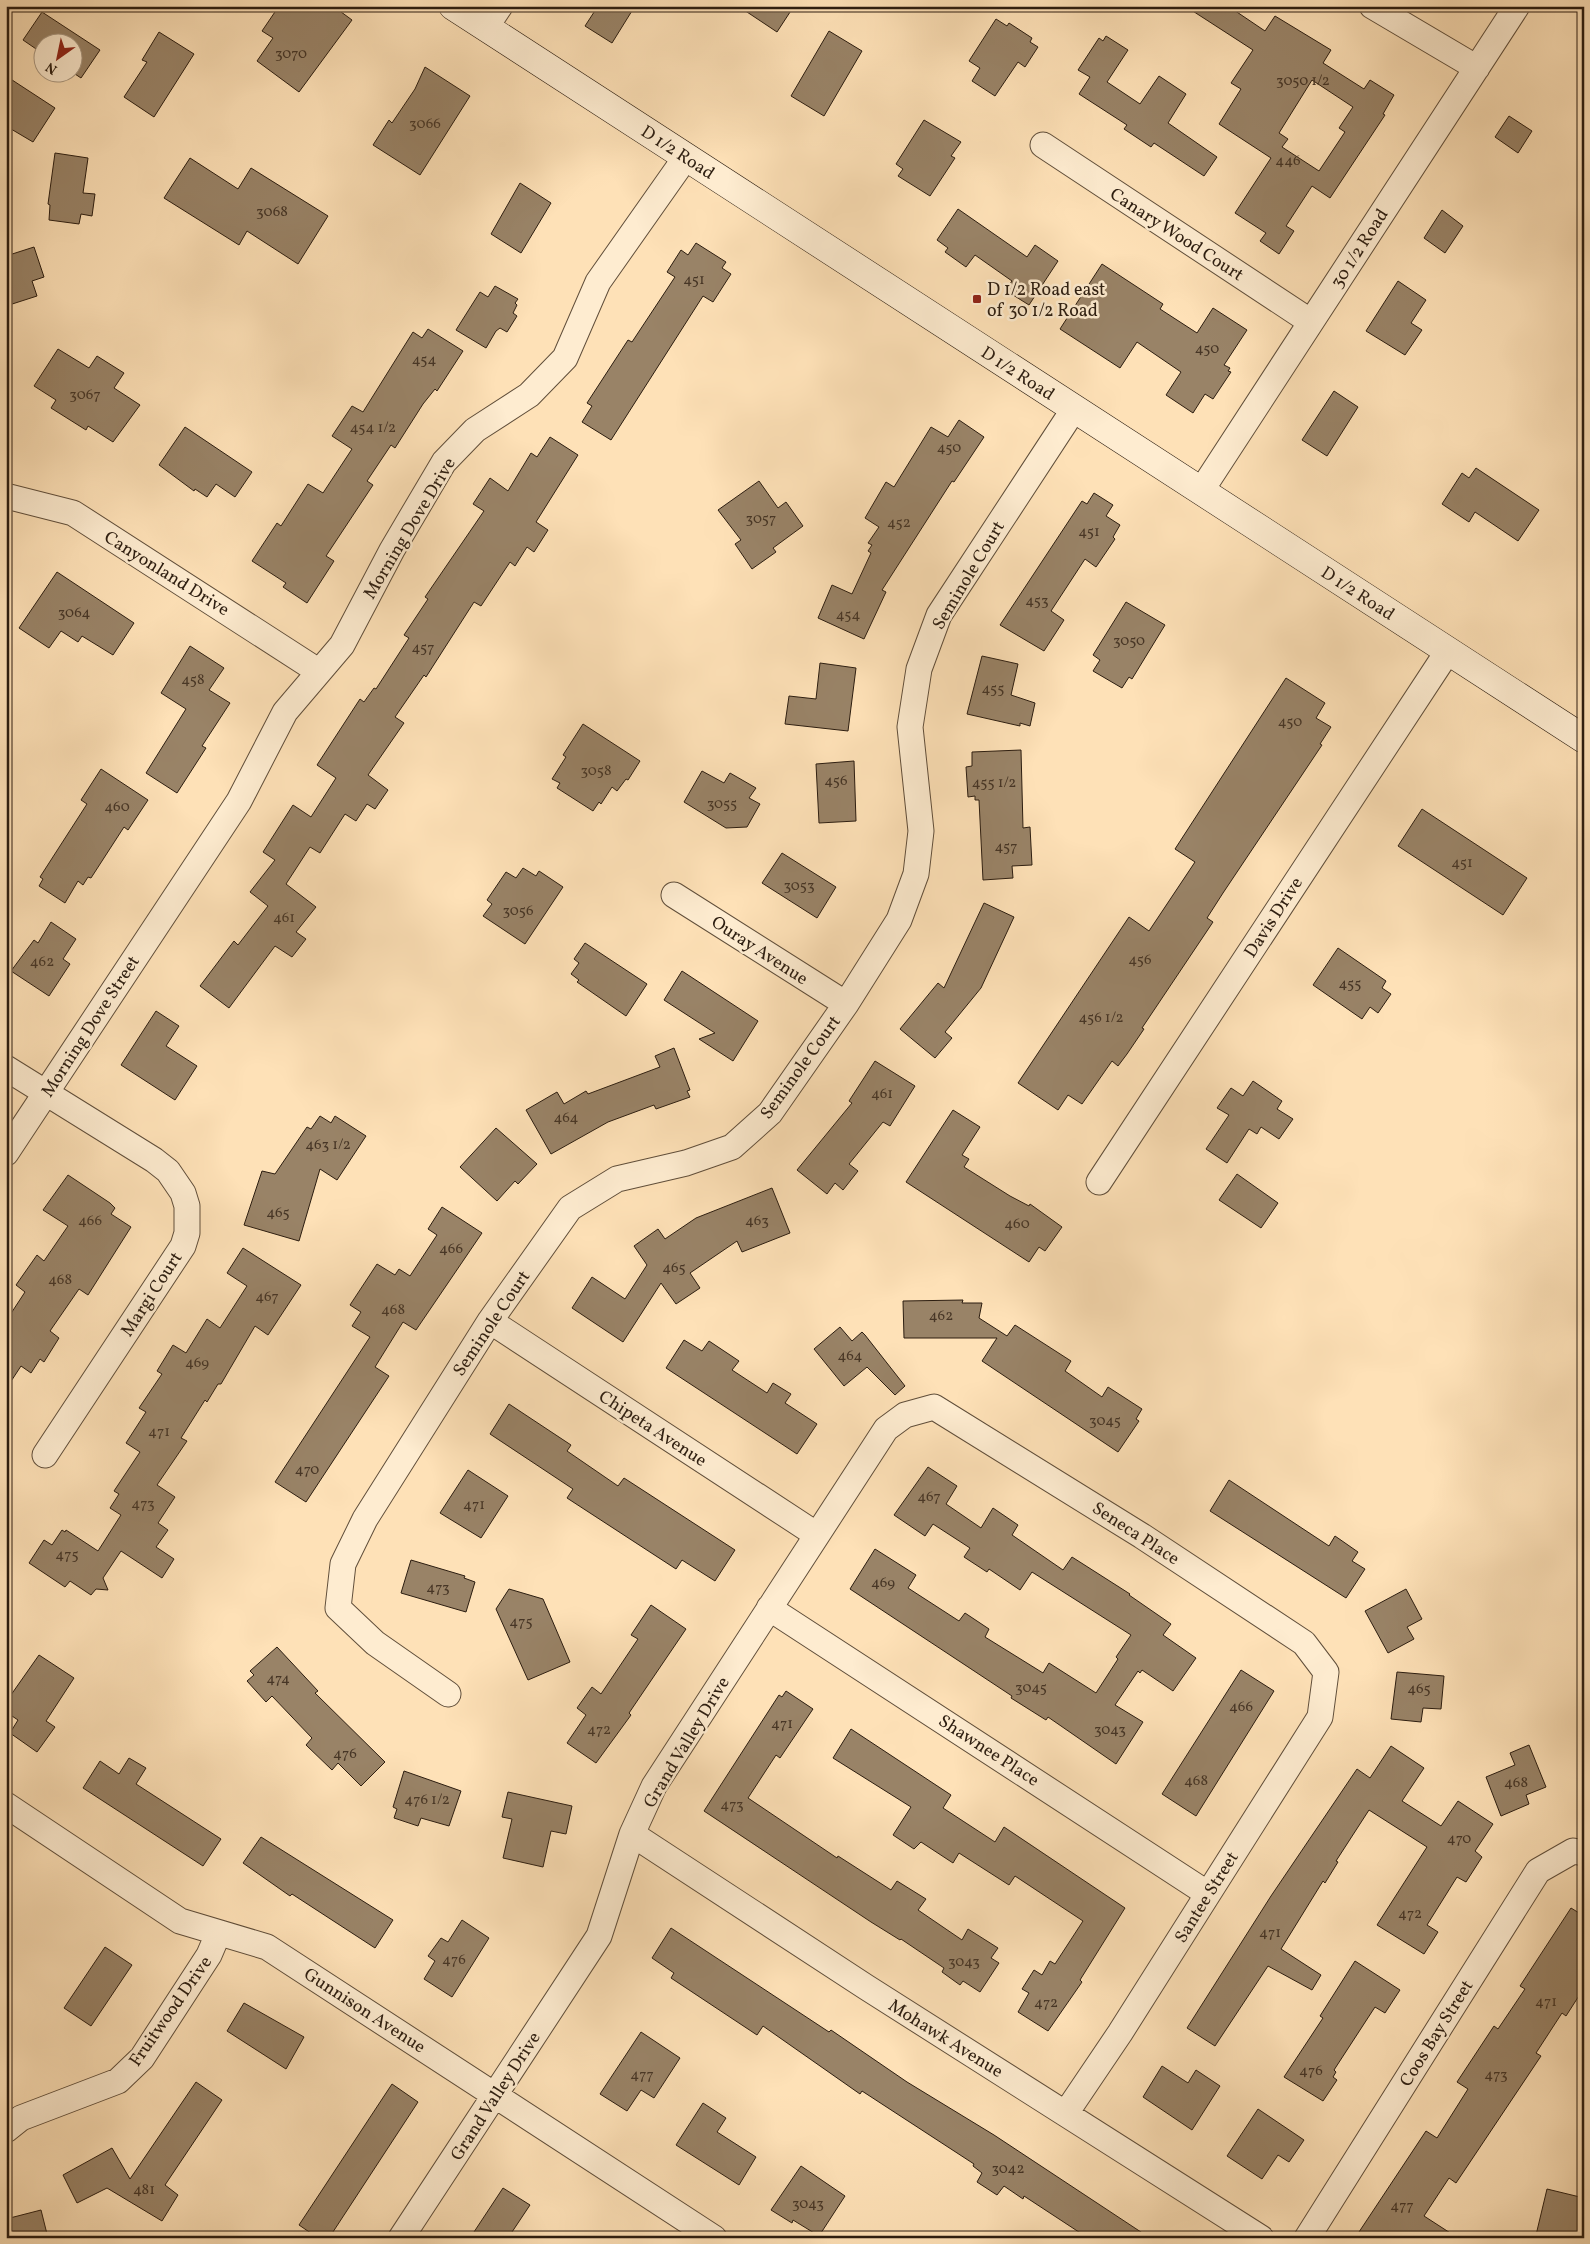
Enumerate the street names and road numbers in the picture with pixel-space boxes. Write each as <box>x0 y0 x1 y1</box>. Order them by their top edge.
street label: D 1/2 Road <box>635 120 719 186</box>
street label: Canary Wood Court <box>1104 183 1248 288</box>
street label: 30 1/2 Road <box>1325 204 1395 293</box>
street label: D 1/2 Road <box>975 341 1059 407</box>
street label: Morning Dove Drive <box>358 453 463 604</box>
street label: Seminole Court <box>927 517 1012 635</box>
street label: Canyonland Drive <box>99 526 234 623</box>
street label: D 1/2 Road <box>1315 561 1399 627</box>
street label: Davis Drive <box>1239 873 1310 963</box>
street label: Ouray Avenue <box>706 911 813 992</box>
street label: Morning Dove Street <box>36 951 147 1103</box>
street label: Seminole Court <box>755 1011 847 1125</box>
street label: Margi Court <box>115 1247 189 1342</box>
street label: Seminole Court <box>448 1266 537 1382</box>
street label: Chipeta Avenue <box>593 1385 711 1474</box>
street label: Seneca Place <box>1087 1497 1184 1572</box>
street label: Grand Valley Drive <box>638 1672 736 1813</box>
street label: Shawnee Place <box>933 1709 1044 1793</box>
street label: Santee Street <box>1169 1847 1245 1948</box>
street label: Fruitwood Drive <box>124 1952 219 2072</box>
street label: Gunnison Avenue <box>298 1962 430 2060</box>
street label: Coos Bay Street <box>1394 1976 1480 2092</box>
street label: Mohawk Avenue <box>883 1994 1007 2085</box>
street label: Grand Valley Drive <box>445 2027 547 2166</box>

